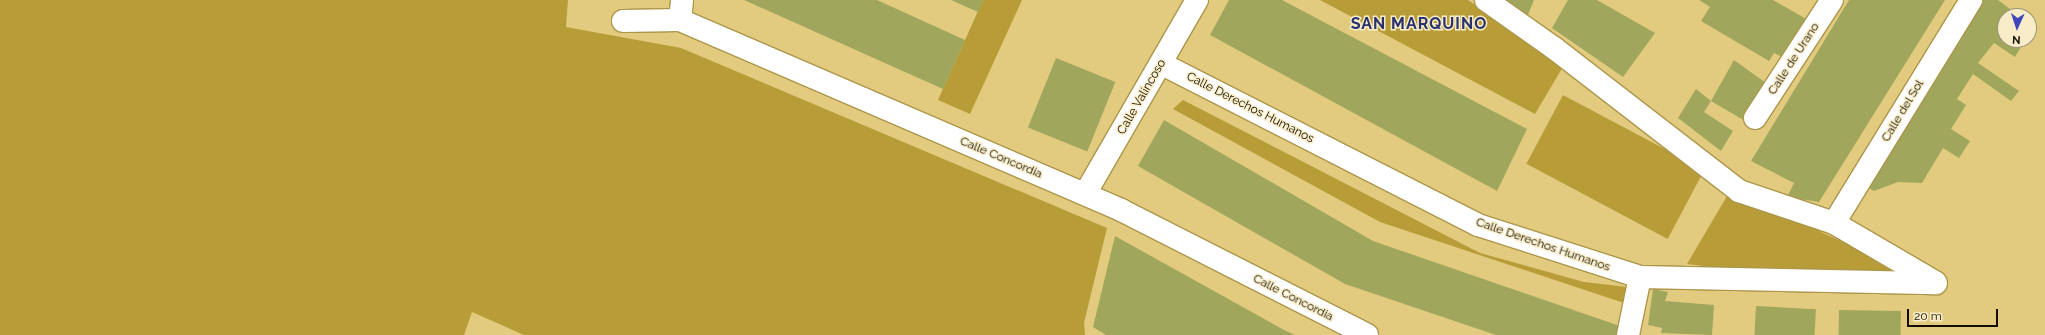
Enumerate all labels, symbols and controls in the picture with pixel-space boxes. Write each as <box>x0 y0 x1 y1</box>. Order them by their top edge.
north arrow <box>1997 8 2037 48</box>
district label: SAN MARQUINO <box>1351 14 1487 34</box>
street label: Calle de Urano <box>1765 20 1823 98</box>
text: N <box>2012 33 2021 46</box>
street label: Calle Valincoso <box>1115 57 1169 137</box>
street label: Calle Derechos Humanos <box>1184 70 1316 146</box>
street label: Calle del Sol <box>1879 77 1927 145</box>
street label: Calle Concordia <box>958 134 1044 182</box>
street label: Calle Derechos Humanos <box>1474 215 1612 275</box>
street label: Calle Concordia <box>1250 272 1336 324</box>
scale bar <box>1909 301 2000 327</box>
text: 20 m <box>1914 309 1942 323</box>

